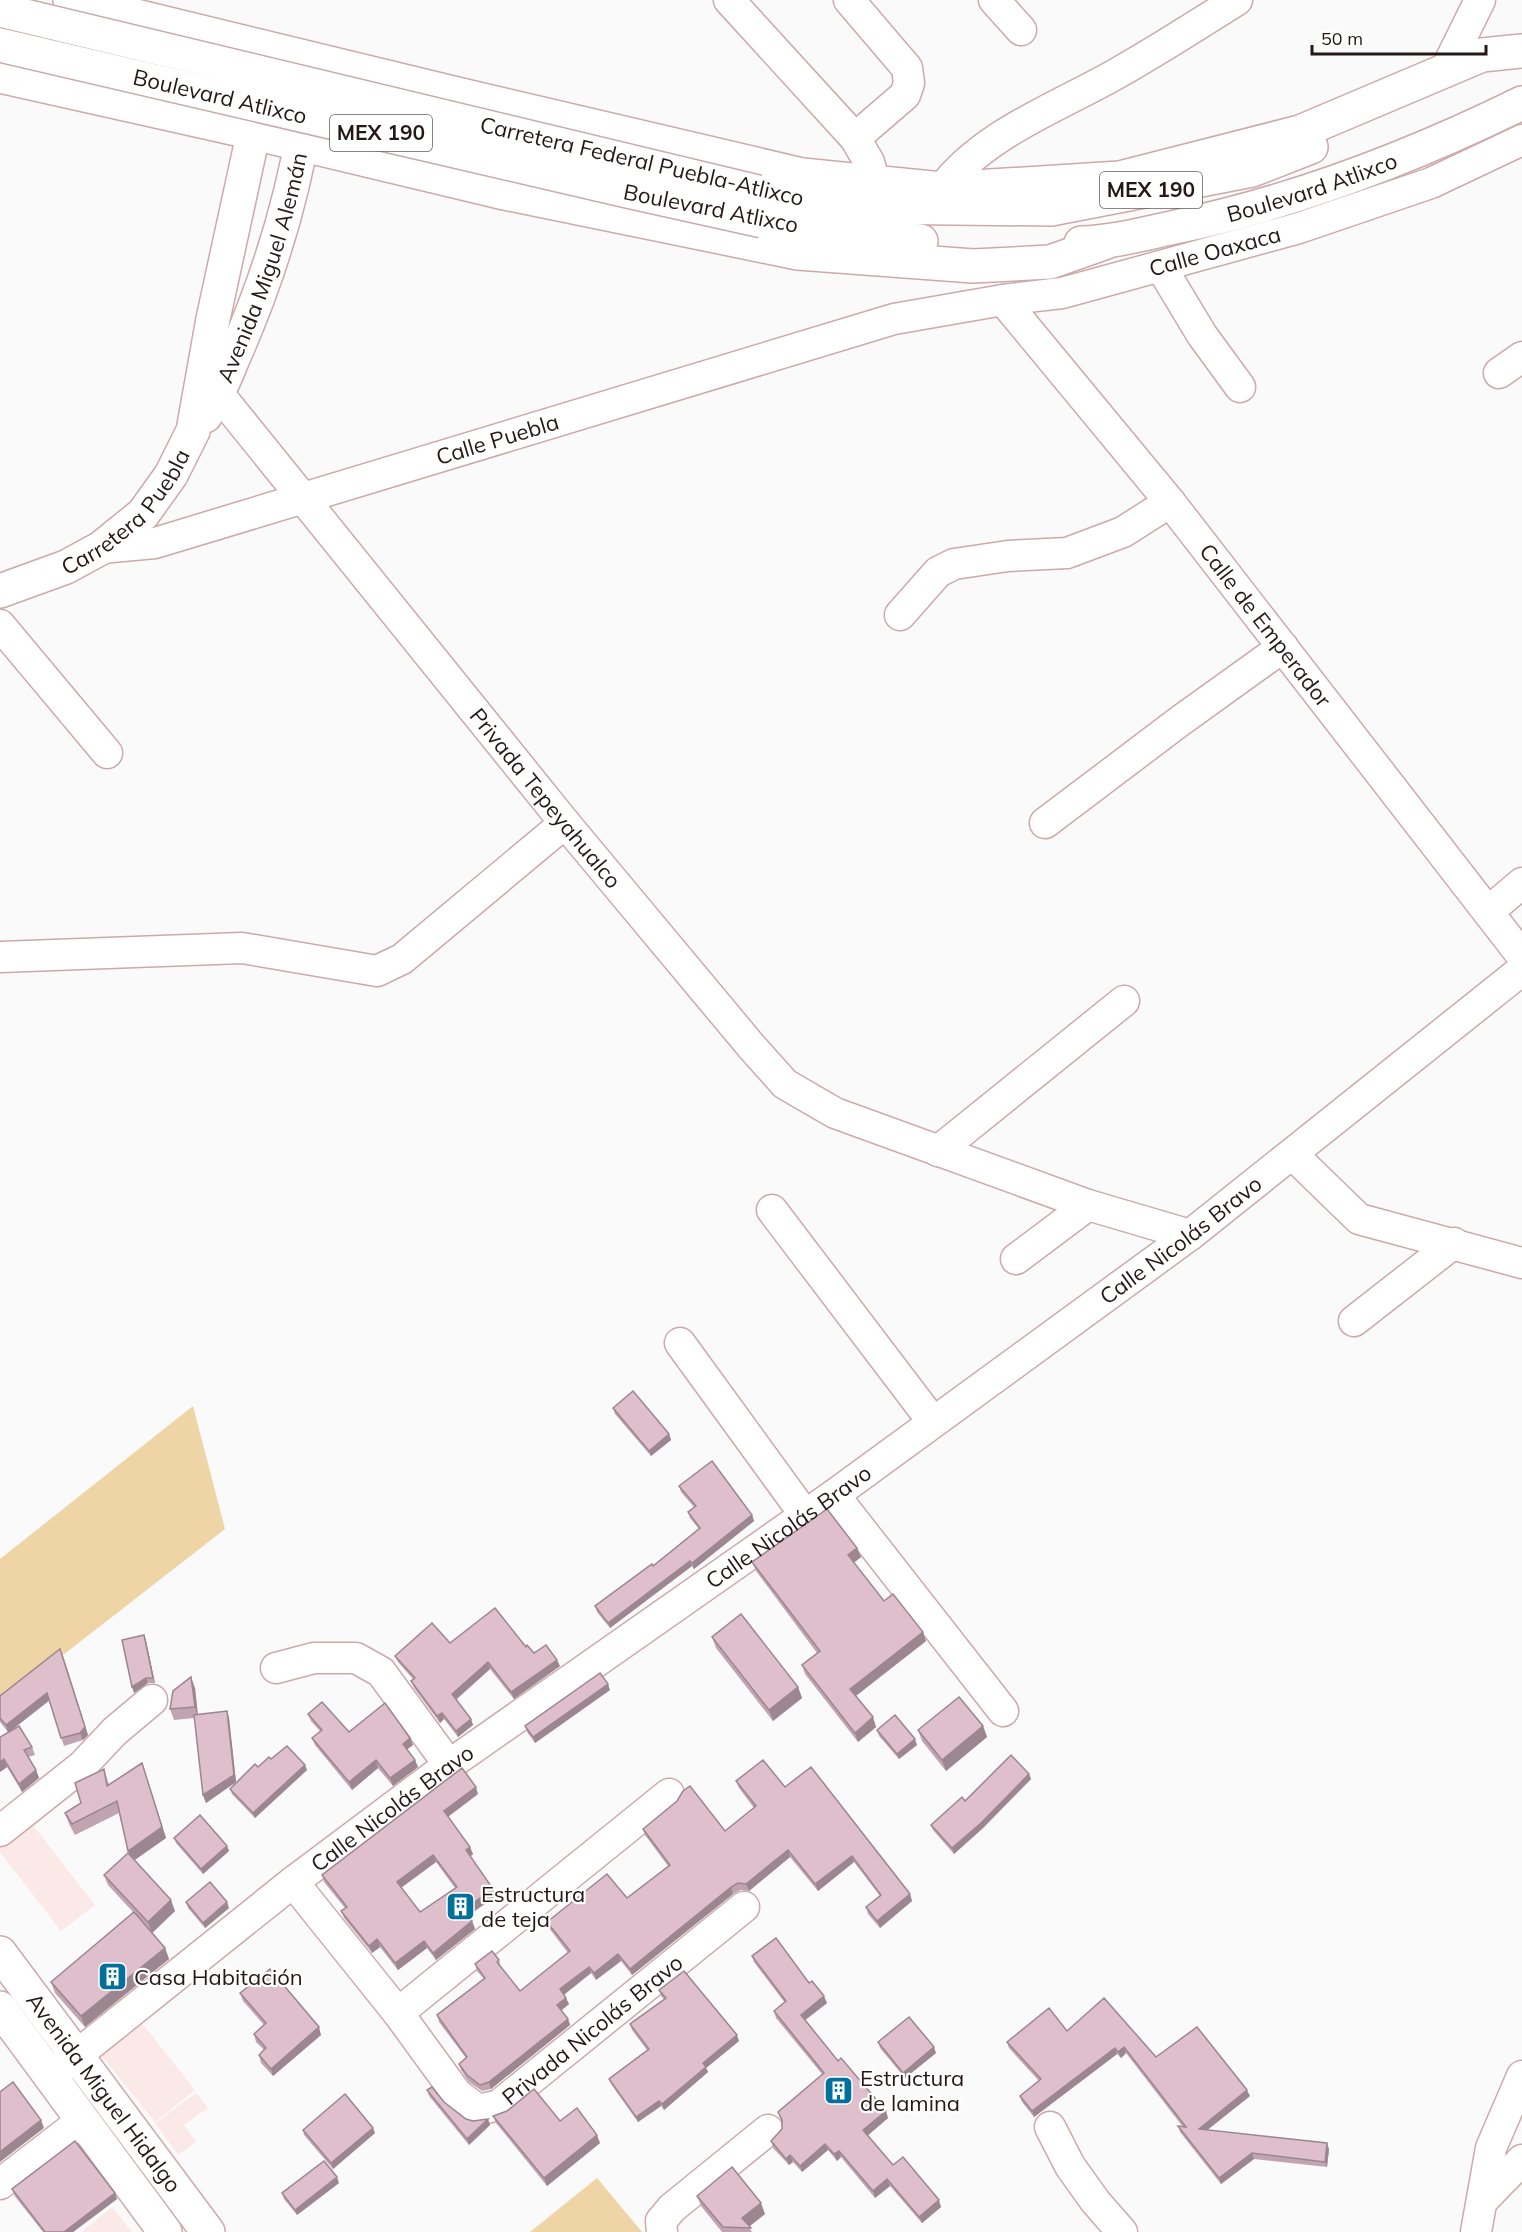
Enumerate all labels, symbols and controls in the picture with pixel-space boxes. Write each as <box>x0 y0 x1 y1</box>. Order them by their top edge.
scale bar <box>1312 18 1486 56</box>
text: 50 m <box>1321 27 1363 50</box>
street label: Boulevard Atlixco <box>130 62 310 130</box>
street label: Carretera Federal Puebla-Atlixco <box>477 110 807 212</box>
road number: MEX 190 <box>330 115 432 151</box>
street label: Boulevard Atlixco <box>1224 146 1401 228</box>
street label: Avenida Miguel Alemán <box>211 150 313 387</box>
road number: MEX 190 <box>1100 172 1202 208</box>
street label: Boulevard Atlixco <box>621 177 801 239</box>
street label: Calle Oaxaca <box>1146 220 1284 282</box>
street label: Calle Puebla <box>433 407 562 471</box>
street label: Carretera Puebla <box>56 444 196 581</box>
street label: Calle de Emperador <box>1193 538 1338 713</box>
street label: Privada Tepeyahualco <box>464 702 628 894</box>
street label: Calle Nicolás Bravo <box>1094 1169 1267 1310</box>
street label: Calle Nicolás Bravo <box>700 1459 877 1595</box>
street label: Calle Nicolás Bravo <box>305 1738 479 1878</box>
place label: Estructura de teja <box>481 1880 585 1933</box>
building icon: Estructura de teja <box>444 1891 476 1923</box>
street label: Privada Nicolás Bravo <box>496 1948 688 2111</box>
building icon: Casa Habitación <box>97 1961 129 1993</box>
place label: Casa Habitación <box>134 1963 303 1991</box>
street label: Avenida Miguel Hidalgo <box>20 1987 188 2198</box>
place label: Estructura de lamina <box>860 2064 964 2117</box>
building icon: Estructura de lamina <box>823 2075 855 2107</box>

